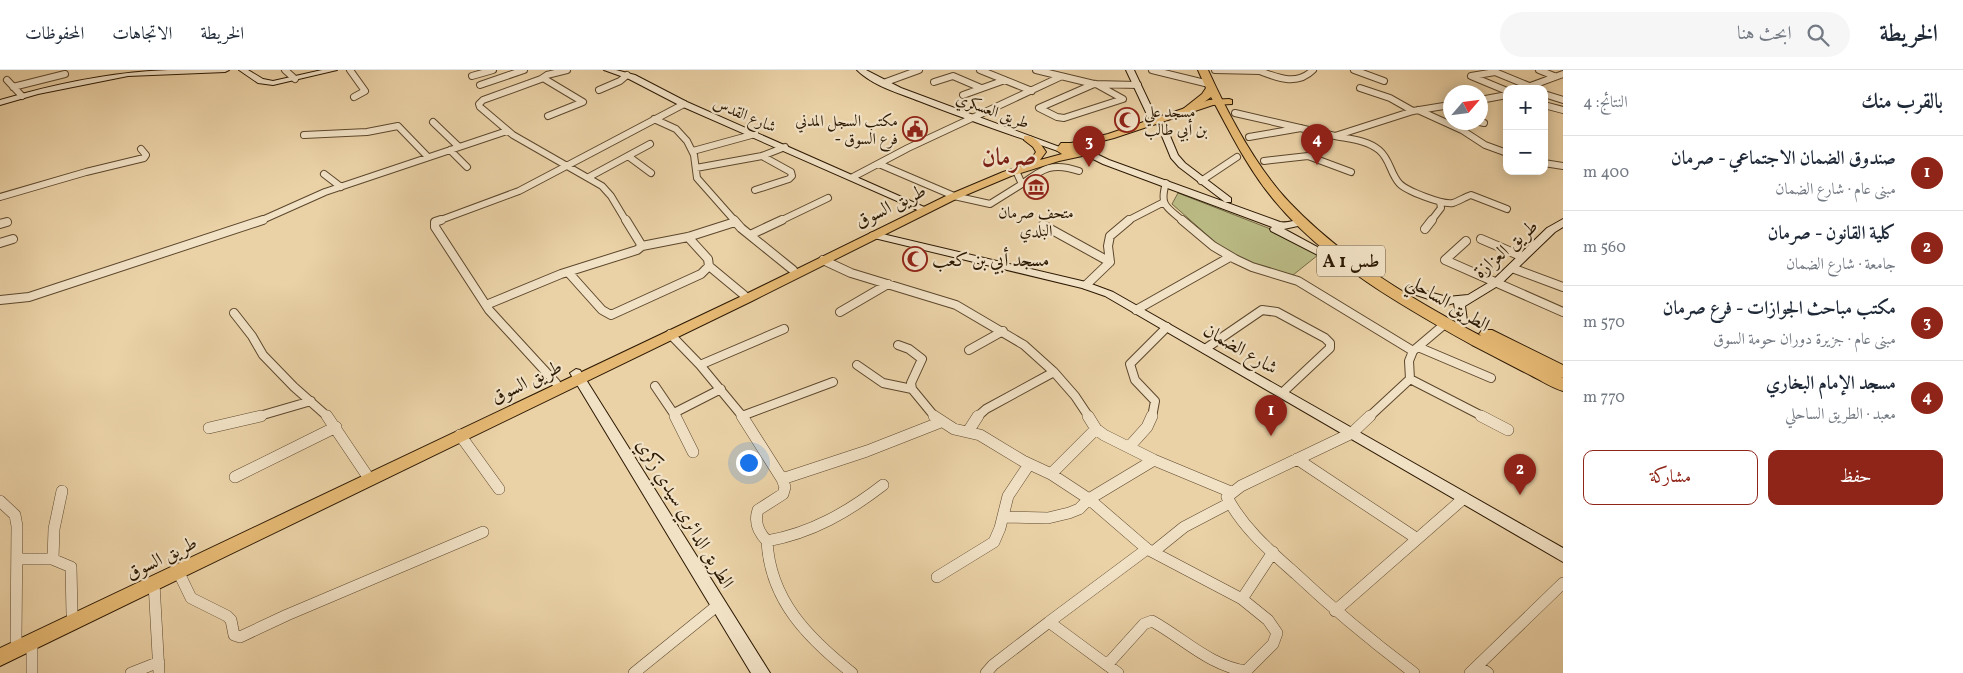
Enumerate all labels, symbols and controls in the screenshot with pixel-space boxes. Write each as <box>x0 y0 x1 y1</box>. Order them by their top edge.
search box <box>1500 12 1850 57</box>
text: الخريطة <box>1880 18 1938 52</box>
text: ابحث هنا <box>1737 21 1792 47</box>
icon: search <box>1804 21 1832 49</box>
text: المحفوظات <box>25 22 84 47</box>
text: الاتجاهات <box>112 22 172 47</box>
text: الخريطة <box>200 22 244 47</box>
north arrow <box>1443 85 1488 130</box>
map controls <box>1503 85 1548 175</box>
button: + <box>1503 85 1548 130</box>
street label: طريق العسكري <box>953 88 1032 135</box>
text: بالقرب منك <box>1861 88 1943 117</box>
text: النتائج: 4 <box>1583 92 1628 114</box>
street label: شارع القدس <box>709 93 779 140</box>
place label: مسجد علي بن أبي طالب <box>1144 102 1208 142</box>
mosque icon: مسجد علي بن أبي طالب <box>1114 107 1140 133</box>
place label: مكتب السجل المدني - فرع السوق <box>795 111 898 152</box>
public building icon: مكتب السجل المدني - فرع السوق <box>902 116 928 142</box>
pin: 4 <box>1301 124 1333 165</box>
pin: 3 <box>1073 126 1105 167</box>
button: − <box>1503 130 1548 175</box>
district label: صرمان <box>982 142 1036 176</box>
text: صندوق الضمان الاجتماعي - صرمان <box>1671 146 1896 172</box>
text: 400 m <box>1583 162 1629 184</box>
text: 1 <box>1924 162 1930 184</box>
museum icon: متحف صرمان البلدي <box>1023 174 1049 200</box>
street label: طريق السوق <box>851 178 931 235</box>
text: مبنى عام · شارع الضمان <box>1775 179 1896 201</box>
place label: متحف صرمان البلدي <box>998 203 1074 243</box>
street label: طريق العزازة <box>1468 214 1544 285</box>
text: كلية القانون - صرمان <box>1768 221 1896 247</box>
text: 560 m <box>1583 237 1626 259</box>
text: 2 <box>1923 237 1931 259</box>
mosque icon: مسجد أبي بن كعب <box>902 246 928 272</box>
road number: A 1 طس <box>1317 246 1385 277</box>
place label: مسجد أبي بن كعب <box>932 247 1050 275</box>
text: جامعة · شارع الضمان <box>1786 254 1896 276</box>
street label: الطريق الساحلي <box>1400 269 1494 342</box>
text: مكتب مباحث الجوازات - فرع صرمان <box>1663 296 1896 322</box>
text: 570 m <box>1583 312 1625 334</box>
text: 3 <box>1923 312 1931 334</box>
street label: شارع الضمان <box>1198 318 1282 382</box>
text: مبنى عام · جزيرة دوران حومة السوق <box>1713 329 1896 351</box>
street label: طريق السوق <box>487 354 567 411</box>
text: مسجد الإمام البخاري <box>1766 371 1896 397</box>
text: 770 m <box>1583 387 1625 409</box>
text: 4 <box>1922 387 1932 409</box>
pin: 1 <box>1255 395 1287 436</box>
text: معبد · الطريق الساحلي <box>1785 404 1896 426</box>
street label: الطريق الدائري سيدي زكري <box>628 434 739 594</box>
your location <box>736 450 762 476</box>
button: مشاركة <box>1583 450 1758 505</box>
button: حفظ <box>1768 450 1943 505</box>
pin: 2 <box>1504 454 1536 495</box>
street label: طريق السوق <box>122 530 202 587</box>

